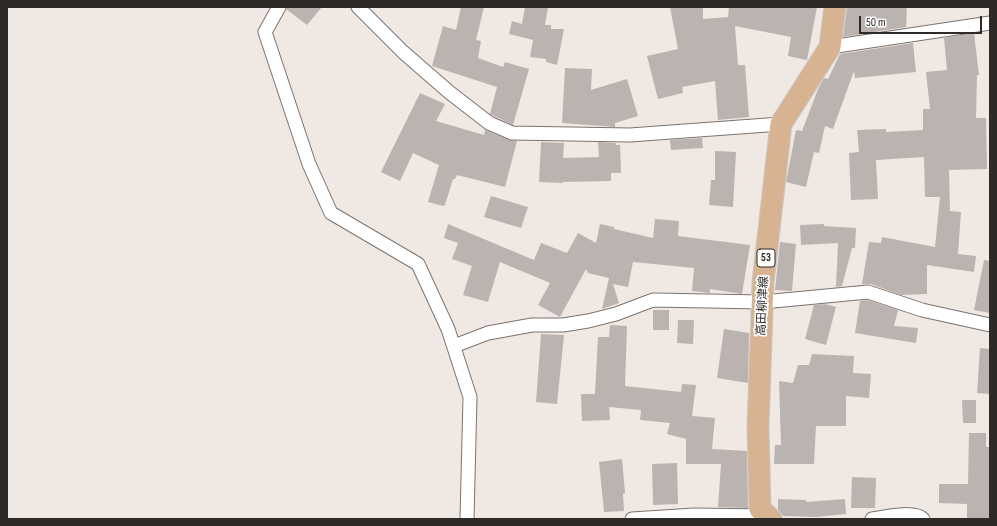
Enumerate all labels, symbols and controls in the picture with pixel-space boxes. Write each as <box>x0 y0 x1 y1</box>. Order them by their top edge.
scale bar <box>861 8 984 34</box>
text: 50 m <box>866 15 886 30</box>
road number: 53 <box>757 249 775 267</box>
street label: 高田柳津線 <box>754 276 772 336</box>

